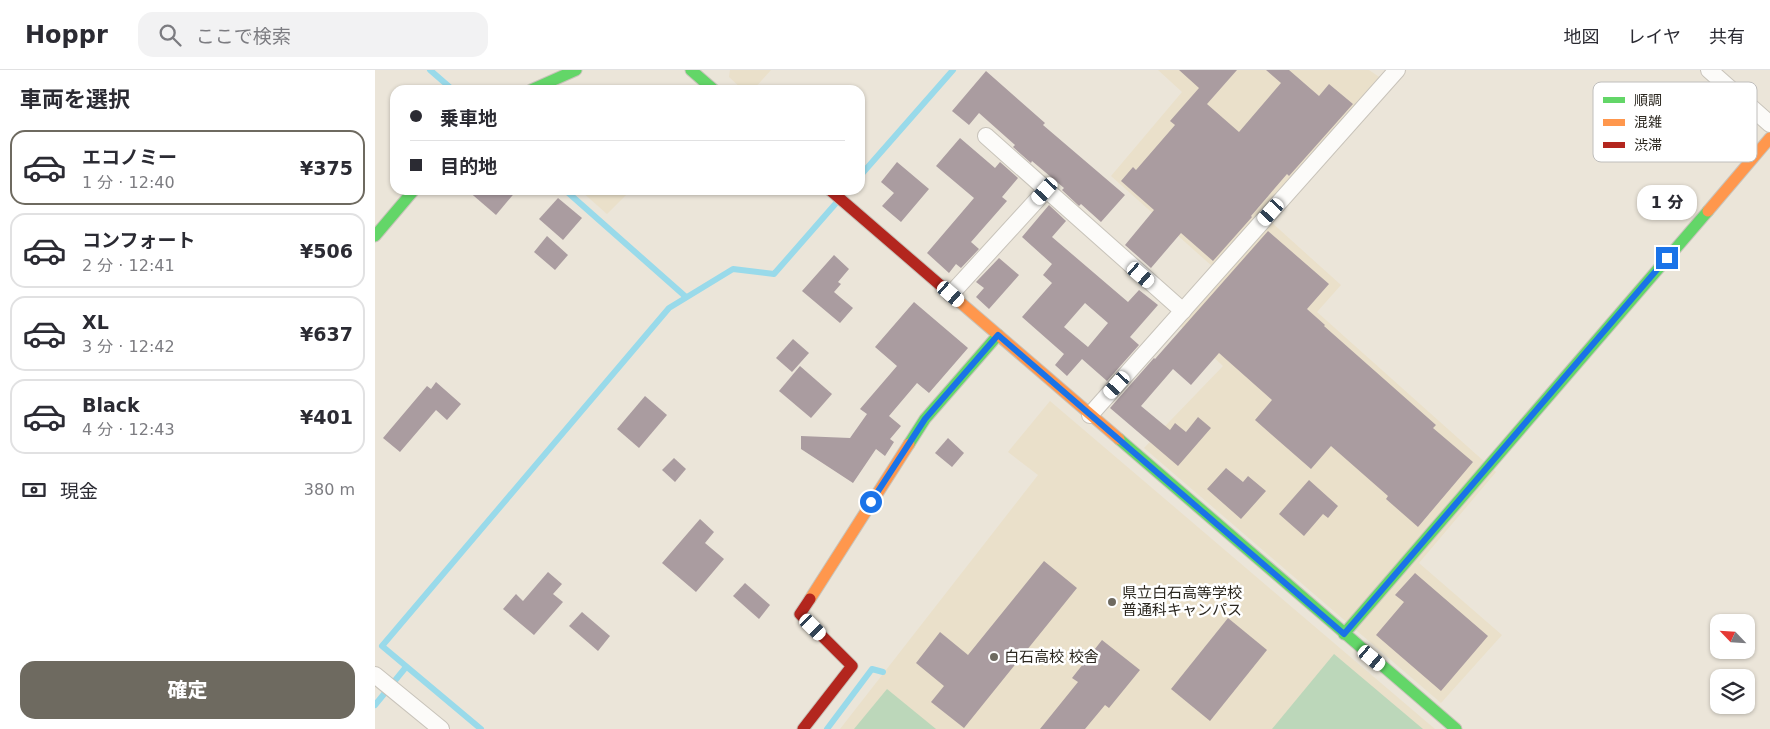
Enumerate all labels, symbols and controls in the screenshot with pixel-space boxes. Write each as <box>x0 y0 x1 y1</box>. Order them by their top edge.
search box <box>138 12 488 57</box>
text: Hoppr <box>25 21 108 49</box>
icon: search <box>156 21 184 49</box>
text: ここで検索 <box>196 25 291 47</box>
text: 地図 <box>1564 26 1600 47</box>
text: レイヤ <box>1628 26 1681 47</box>
text: 共有 <box>1709 26 1745 47</box>
legend <box>1593 82 1757 162</box>
text: 車両を選択 <box>20 87 130 112</box>
text: 順調 <box>1634 92 1662 108</box>
text: 乗車地 <box>440 107 497 129</box>
text: 混雑 <box>1634 114 1662 130</box>
text: 渋滞 <box>1634 137 1662 153</box>
icon: car <box>22 145 67 190</box>
text: エコノミー <box>82 146 177 168</box>
text: 目的地 <box>440 155 497 177</box>
text: ¥375 <box>300 157 353 179</box>
text: 1 分 · 12:40 <box>82 173 175 192</box>
car <box>1029 175 1060 207</box>
callout: 1 分 <box>1637 186 1697 220</box>
text: 1 分 <box>1651 193 1683 212</box>
car <box>1255 196 1286 228</box>
icon: car <box>22 228 67 273</box>
text: コンフォート <box>82 229 195 251</box>
text: ¥506 <box>300 240 353 262</box>
route end <box>1656 247 1678 269</box>
text: 2 分 · 12:41 <box>82 256 175 275</box>
car <box>1124 259 1157 291</box>
car <box>934 278 967 310</box>
icon: car <box>22 311 67 356</box>
text: XL <box>82 311 109 333</box>
text: ¥637 <box>300 323 353 345</box>
text: 3 分 · 12:42 <box>82 337 175 356</box>
car <box>1101 369 1132 401</box>
icon: car <box>22 394 67 439</box>
text: Black <box>82 394 140 416</box>
text: ¥401 <box>300 406 353 428</box>
text: 4 分 · 12:43 <box>82 420 175 439</box>
icon: cash <box>20 476 48 504</box>
text: 現金 <box>60 480 98 502</box>
text: 380 m <box>304 480 355 499</box>
route start <box>860 491 882 513</box>
place label: 県立白石高等学校 普通科キャンパス <box>1122 584 1242 619</box>
marker: 県立白石高等学校 普通科キャンパス <box>1106 596 1118 608</box>
car <box>797 611 828 643</box>
north arrow <box>1710 614 1755 659</box>
map controls <box>1710 614 1755 714</box>
car <box>1355 643 1388 673</box>
place label: 白石高校 校舎 <box>1004 648 1099 666</box>
marker: 白石高校 校舎 <box>988 651 1000 663</box>
button: 確定 <box>20 661 355 719</box>
button: layers <box>1710 669 1755 714</box>

